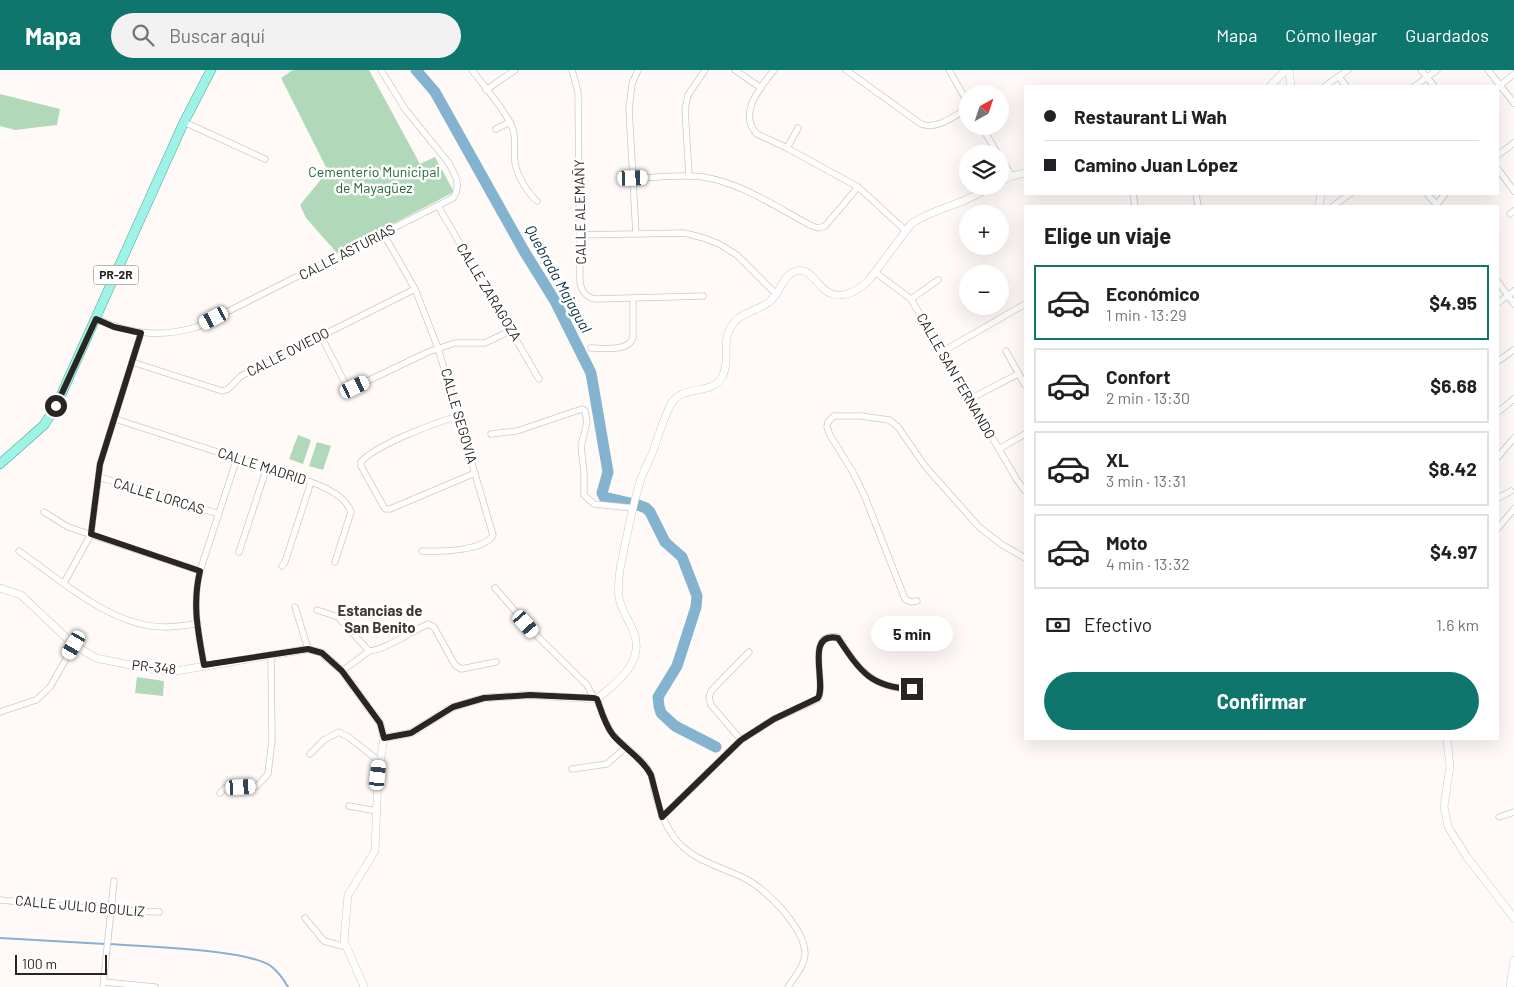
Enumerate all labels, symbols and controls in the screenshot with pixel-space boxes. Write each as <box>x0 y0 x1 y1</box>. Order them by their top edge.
search box <box>111 13 461 58</box>
text: Mapa <box>25 21 81 50</box>
icon: search <box>129 21 157 49</box>
text: Buscar aquí <box>169 24 265 47</box>
text: Mapa <box>1216 24 1257 46</box>
text: Cómo llegar <box>1285 24 1377 46</box>
text: Guardados <box>1405 24 1489 46</box>
north arrow <box>959 85 1009 135</box>
map controls <box>959 85 1009 315</box>
text: Restaurant Li Wah <box>1074 105 1227 128</box>
button: layers <box>959 145 1009 195</box>
text: Camino Juan López <box>1074 153 1238 176</box>
street label: CALLE ALEMAÑY <box>570 159 589 265</box>
park label: Cementerio Municipal de Mayagüez <box>308 163 440 196</box>
car <box>617 170 648 186</box>
button: + <box>959 205 1009 255</box>
street label: CALLE ASTURIAS <box>296 220 398 283</box>
water label: Quebrada Majagual <box>522 221 596 336</box>
text: Elige un viaje <box>1044 222 1171 248</box>
street label: CALLE ZARAGOZA <box>453 240 526 344</box>
button: − <box>959 265 1009 315</box>
road number: PR-2R <box>94 266 138 284</box>
icon: car <box>1046 280 1091 325</box>
text: Económico <box>1106 282 1200 305</box>
text: $4.95 <box>1429 291 1477 314</box>
car <box>197 305 230 331</box>
text: 1 min · 13:29 <box>1106 305 1187 324</box>
street label: CALLE SAN FERNANDO <box>913 310 999 442</box>
street label: CALLE OVIEDO <box>244 323 332 380</box>
icon: car <box>1046 363 1091 408</box>
text: Confort <box>1106 365 1170 388</box>
street label: CALLE SEGOVIA <box>438 366 481 466</box>
car <box>338 374 371 400</box>
text: $6.68 <box>1430 374 1477 397</box>
text: 2 min · 13:30 <box>1106 388 1190 407</box>
route start <box>45 395 67 417</box>
street label: CALLE MADRID <box>216 443 309 488</box>
icon: car <box>1046 446 1091 491</box>
text: XL <box>1106 448 1129 471</box>
text: $8.42 <box>1429 457 1477 480</box>
text: 3 min · 13:31 <box>1106 471 1186 490</box>
street label: CALLE LORCAS <box>112 474 207 517</box>
icon: car <box>1046 529 1091 574</box>
text: Moto <box>1106 531 1148 554</box>
text: $4.97 <box>1430 540 1477 563</box>
text: 4 min · 13:32 <box>1106 554 1190 573</box>
district label: Estancias de San Benito <box>337 601 423 636</box>
car <box>510 608 541 640</box>
icon: cash <box>1044 611 1072 639</box>
text: Efectivo <box>1084 613 1152 636</box>
text: 1.6 km <box>1436 615 1479 634</box>
callout: 5 min <box>871 616 953 652</box>
text: 5 min <box>893 624 931 643</box>
car <box>60 628 87 662</box>
street label: PR-348 <box>131 656 177 677</box>
button: Confirmar <box>1044 672 1479 730</box>
route end <box>901 678 923 700</box>
car <box>368 759 387 791</box>
car <box>225 779 256 795</box>
street label: CALLE JULIO BOULIZ <box>14 891 146 920</box>
scale bar <box>15 952 108 975</box>
text: 100 m <box>22 955 57 972</box>

